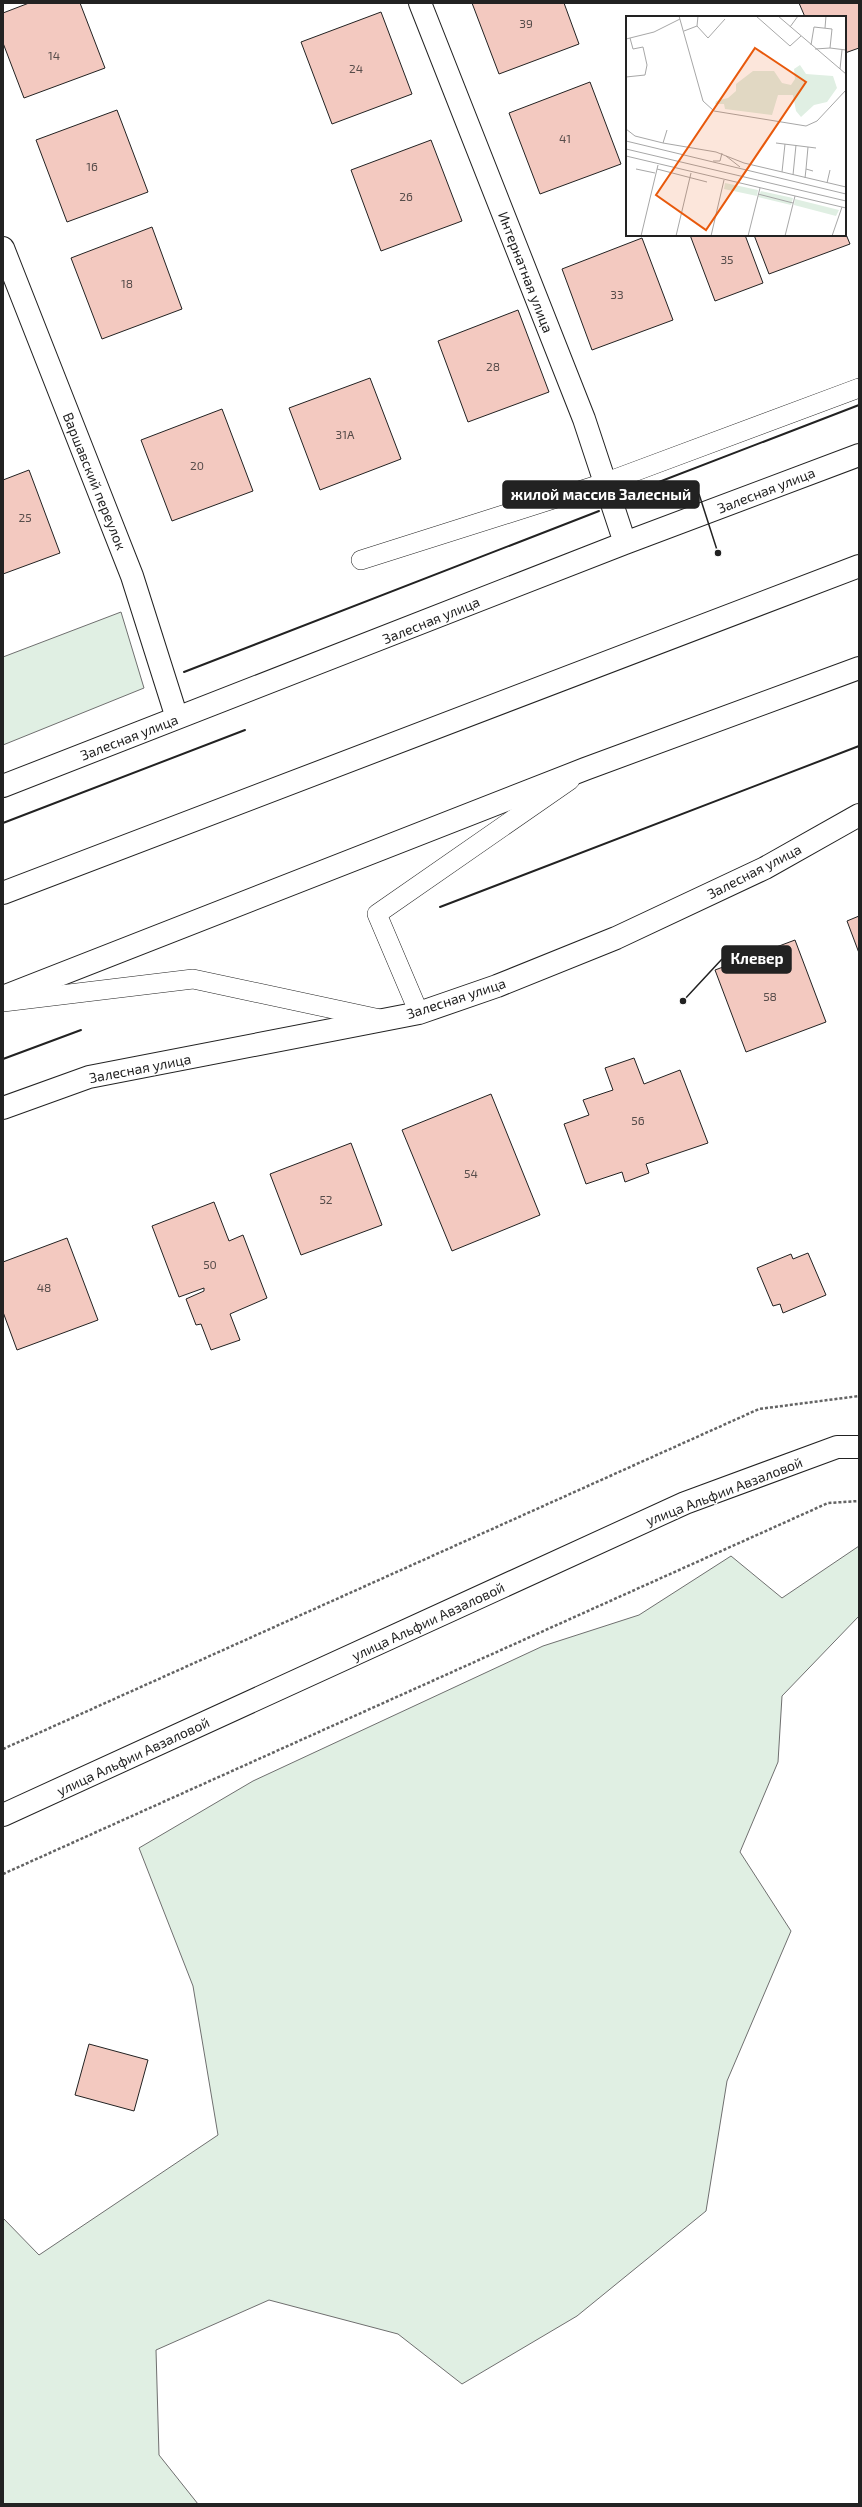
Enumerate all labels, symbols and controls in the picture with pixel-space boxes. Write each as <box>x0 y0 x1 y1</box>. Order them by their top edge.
house number: 39 <box>519 16 533 30</box>
inset map <box>626 16 846 236</box>
house number: 14 <box>48 48 60 62</box>
house number: 24 <box>349 61 363 75</box>
house number: 41 <box>559 131 571 145</box>
house number: 16 <box>86 159 98 173</box>
house number: 26 <box>399 189 413 203</box>
street label: Интернатная улица <box>495 209 557 335</box>
house number: 35 <box>720 252 734 266</box>
house number: 18 <box>121 276 133 290</box>
house number: 33 <box>610 287 624 301</box>
house number: 28 <box>486 359 500 373</box>
street label: Варшавский переулок <box>60 410 131 553</box>
house number: 31А <box>336 427 355 441</box>
house number: 20 <box>190 458 204 472</box>
street label: Залесная улица <box>715 464 817 516</box>
callout: жилой массив Залесный <box>503 481 699 508</box>
text: жилой массив Залесный <box>511 485 691 503</box>
house number: 25 <box>18 510 32 524</box>
street label: Залесная улица <box>380 593 482 647</box>
street label: Залесная улица <box>78 711 180 763</box>
street label: Залесная улица <box>704 840 804 902</box>
callout: Клевер <box>722 946 791 973</box>
text: Клевер <box>730 949 784 967</box>
street label: Залесная улица <box>404 974 508 1022</box>
house number: 58 <box>763 989 777 1003</box>
street label: Залесная улица <box>88 1050 192 1086</box>
house number: 56 <box>631 1113 645 1127</box>
house number: 54 <box>464 1166 478 1180</box>
house number: 52 <box>319 1192 333 1206</box>
house number: 50 <box>203 1257 217 1271</box>
house number: 48 <box>37 1280 51 1294</box>
street label: улица Альфии Авзаловой <box>643 1453 805 1529</box>
street label: улица Альфии Авзаловой <box>349 1578 507 1664</box>
street label: улица Альфии Авзаловой <box>54 1713 212 1799</box>

